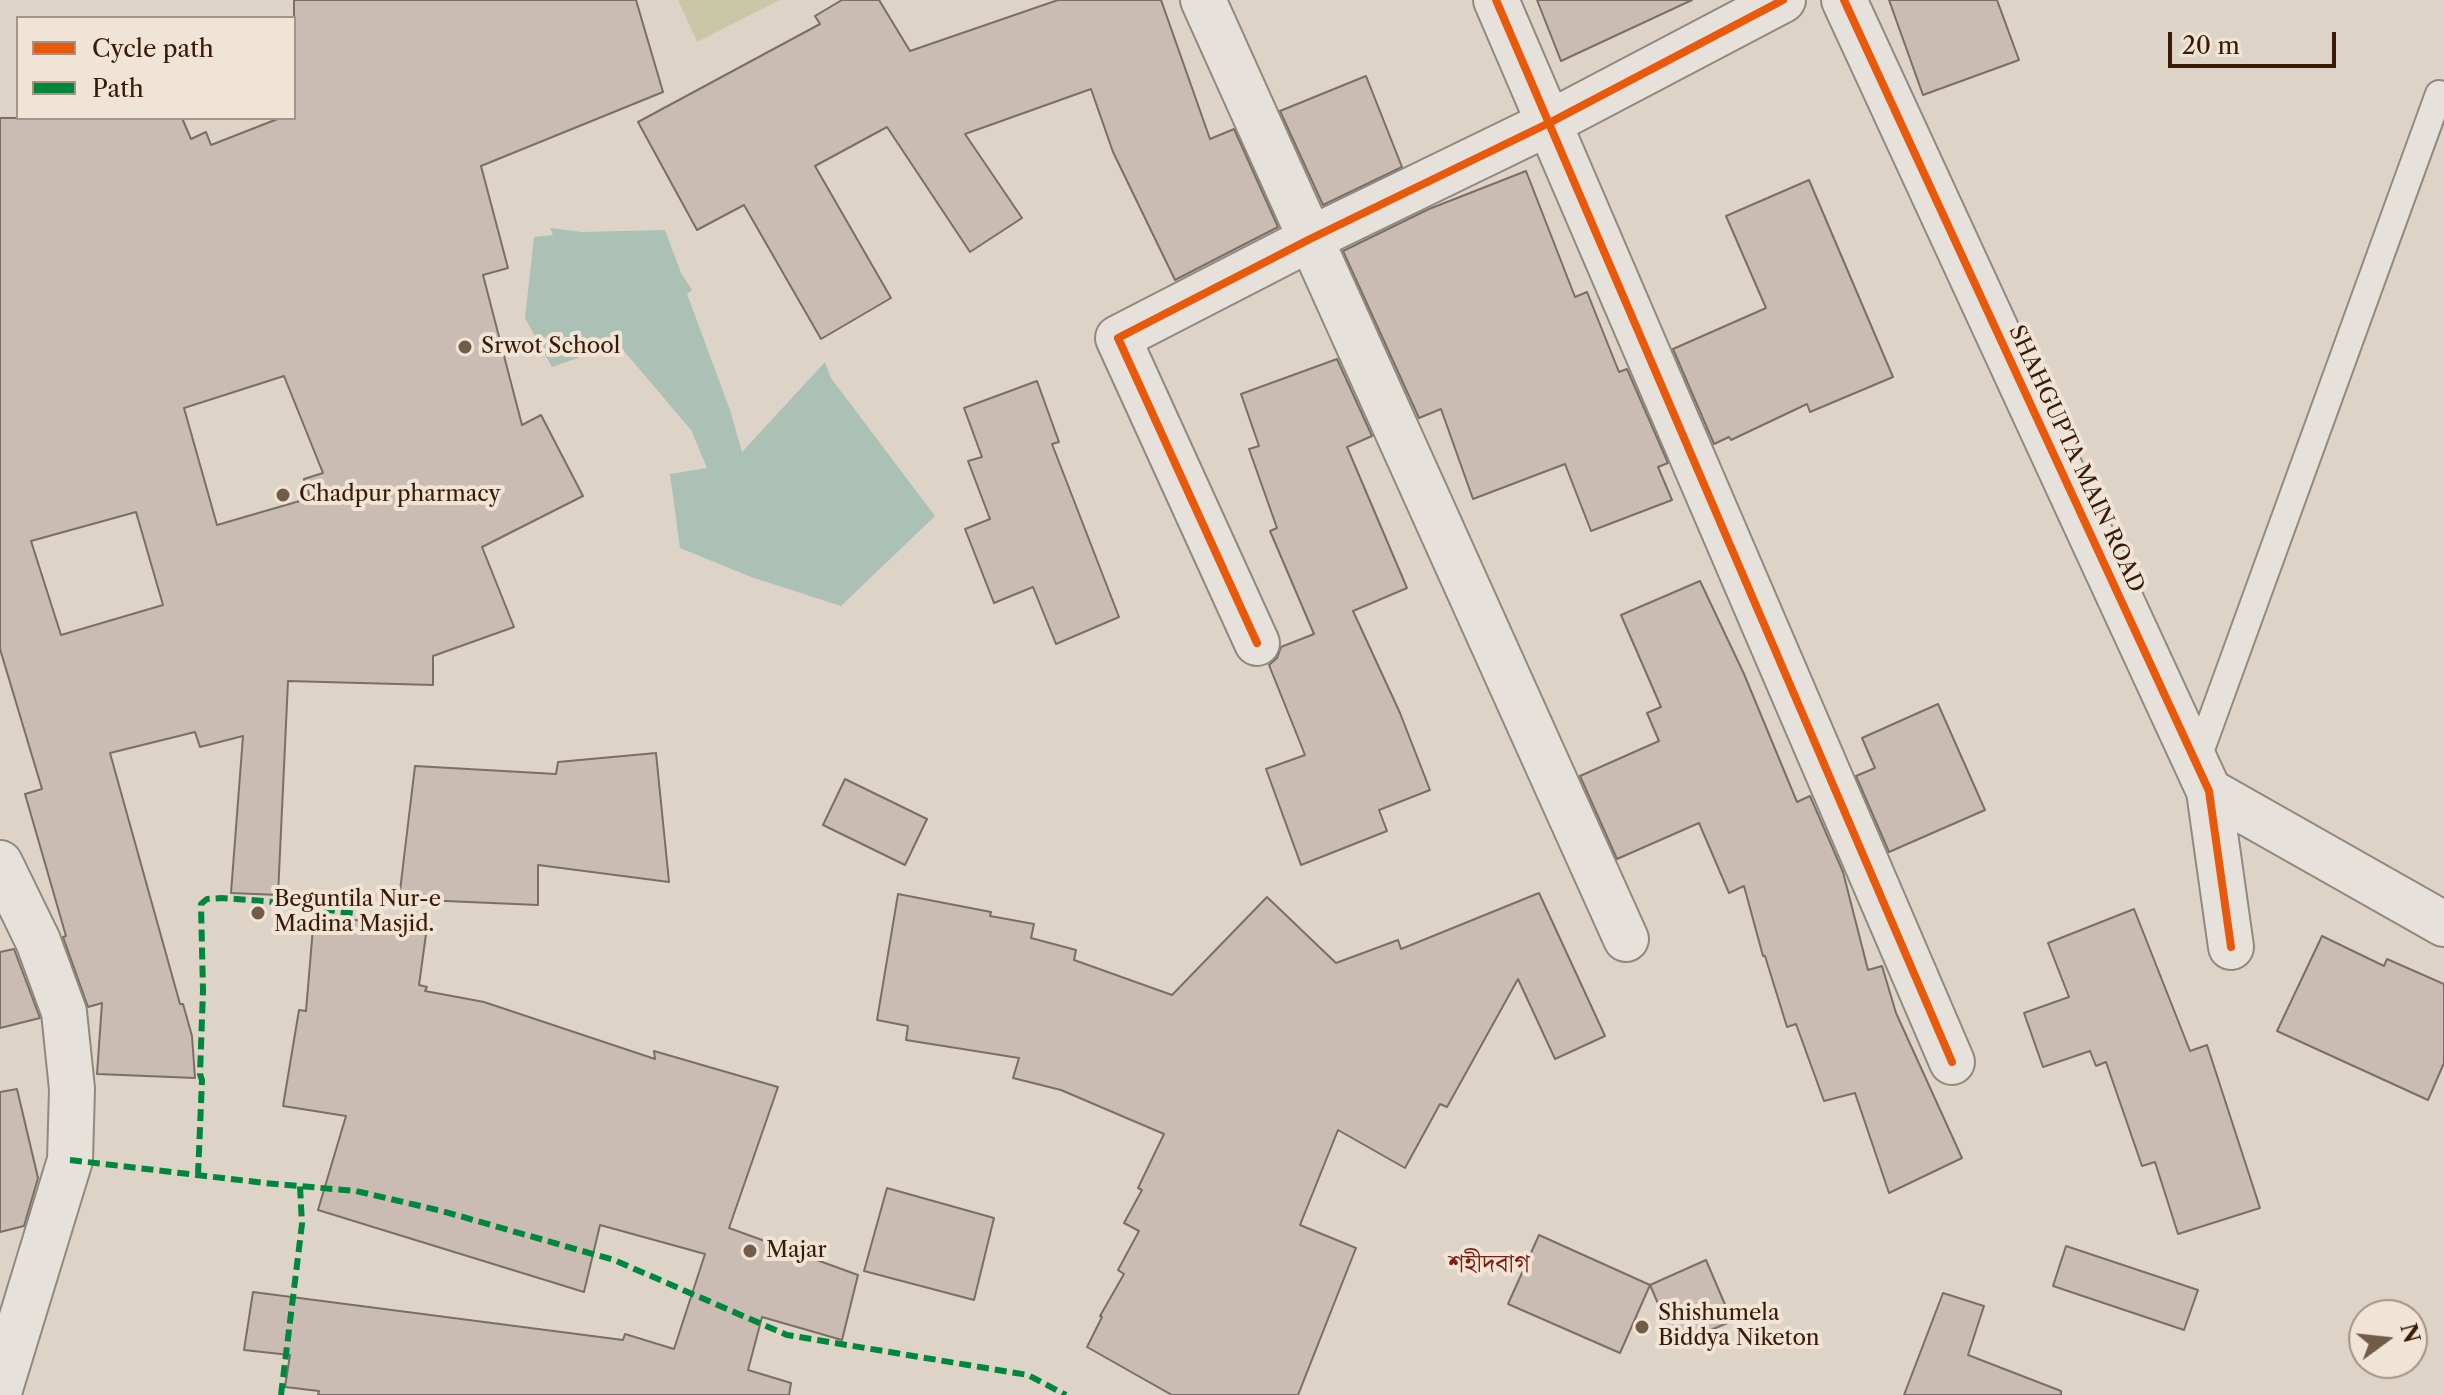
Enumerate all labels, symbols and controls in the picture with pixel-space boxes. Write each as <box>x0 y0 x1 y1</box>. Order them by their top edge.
legend <box>16 16 296 120</box>
scale bar <box>2172 16 2340 66</box>
text: 20 m <box>2182 31 2240 60</box>
text: Cycle path <box>92 34 214 63</box>
text: Path <box>92 74 144 103</box>
street label: SHAHGUPTA MAIN ROAD <box>2002 321 2150 597</box>
place label: Srwot School <box>481 334 620 360</box>
marker: Srwot School <box>456 338 474 356</box>
place label: Chadpur pharmacy <box>299 482 501 508</box>
marker: Chadpur pharmacy <box>274 486 292 504</box>
place label: Beguntila Nur-e Madina Masjid. <box>274 887 441 938</box>
marker: Beguntila Nur-e Madina Masjid. <box>249 904 267 922</box>
place label: Majar <box>766 1238 827 1264</box>
marker: Majar <box>741 1242 759 1260</box>
district label: শহীদবাগ <box>1448 1248 1530 1280</box>
north arrow <box>2348 1299 2428 1379</box>
place label: Shishumela Biddya Niketon <box>1658 1301 1820 1352</box>
marker: Shishumela Biddya Niketon <box>1633 1318 1651 1336</box>
text: N <box>2394 1320 2425 1346</box>

